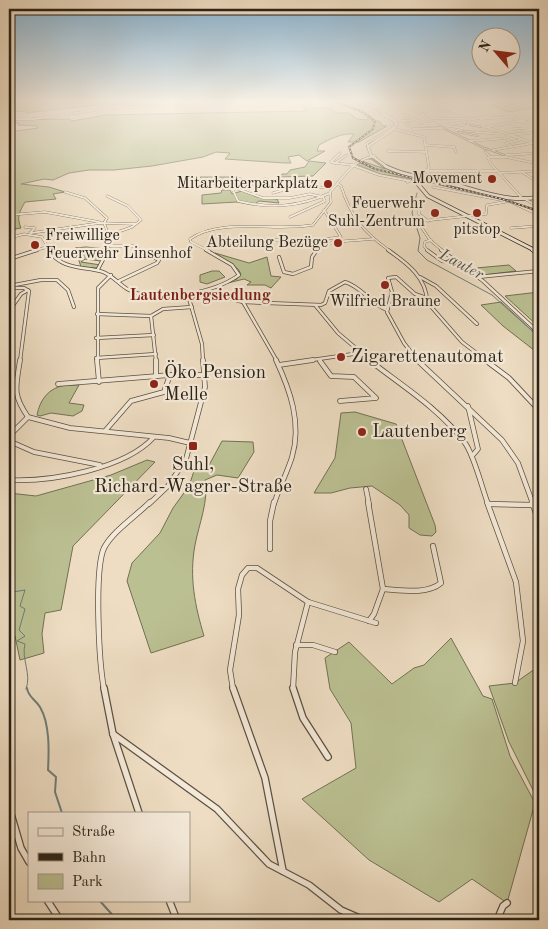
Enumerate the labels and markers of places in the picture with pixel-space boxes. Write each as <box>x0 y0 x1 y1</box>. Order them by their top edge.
place label: Movement <box>412 171 482 187</box>
marker: Movement <box>486 173 498 185</box>
place label: Mitarbeiterparkplatz <box>177 176 318 192</box>
marker: Mitarbeiterparkplatz <box>322 178 334 190</box>
place label: Feuerwehr Suhl-Zentrum <box>328 196 425 230</box>
marker: Feuerwehr Suhl-Zentrum <box>429 207 441 219</box>
marker: pitstop <box>471 207 483 219</box>
place label: pitstop <box>454 222 500 238</box>
place label: Freiwillige Feuerwehr Linsenhof <box>45 228 193 262</box>
place label: Abteilung Bezüge <box>206 235 328 251</box>
marker: Abteilung Bezüge <box>332 237 344 249</box>
marker: Freiwillige Feuerwehr Linsenhof <box>29 239 41 251</box>
marker: Wilfried Braune <box>379 279 391 291</box>
place label: Wilfried Braune <box>329 294 441 310</box>
place label: Zigarettenautomat <box>351 348 504 367</box>
marker: Zigarettenautomat <box>335 351 347 363</box>
place label: Öko Pension Melle <box>164 360 266 405</box>
marker: Öko Pension Melle <box>148 378 160 390</box>
place label: Lautenberg <box>372 423 467 442</box>
marker: Lautenberg <box>356 426 368 438</box>
marker: Suhl, Richard-Wagner-Straße <box>187 440 199 452</box>
place label: Suhl, Richard-Wagner-Straße <box>94 456 292 497</box>

